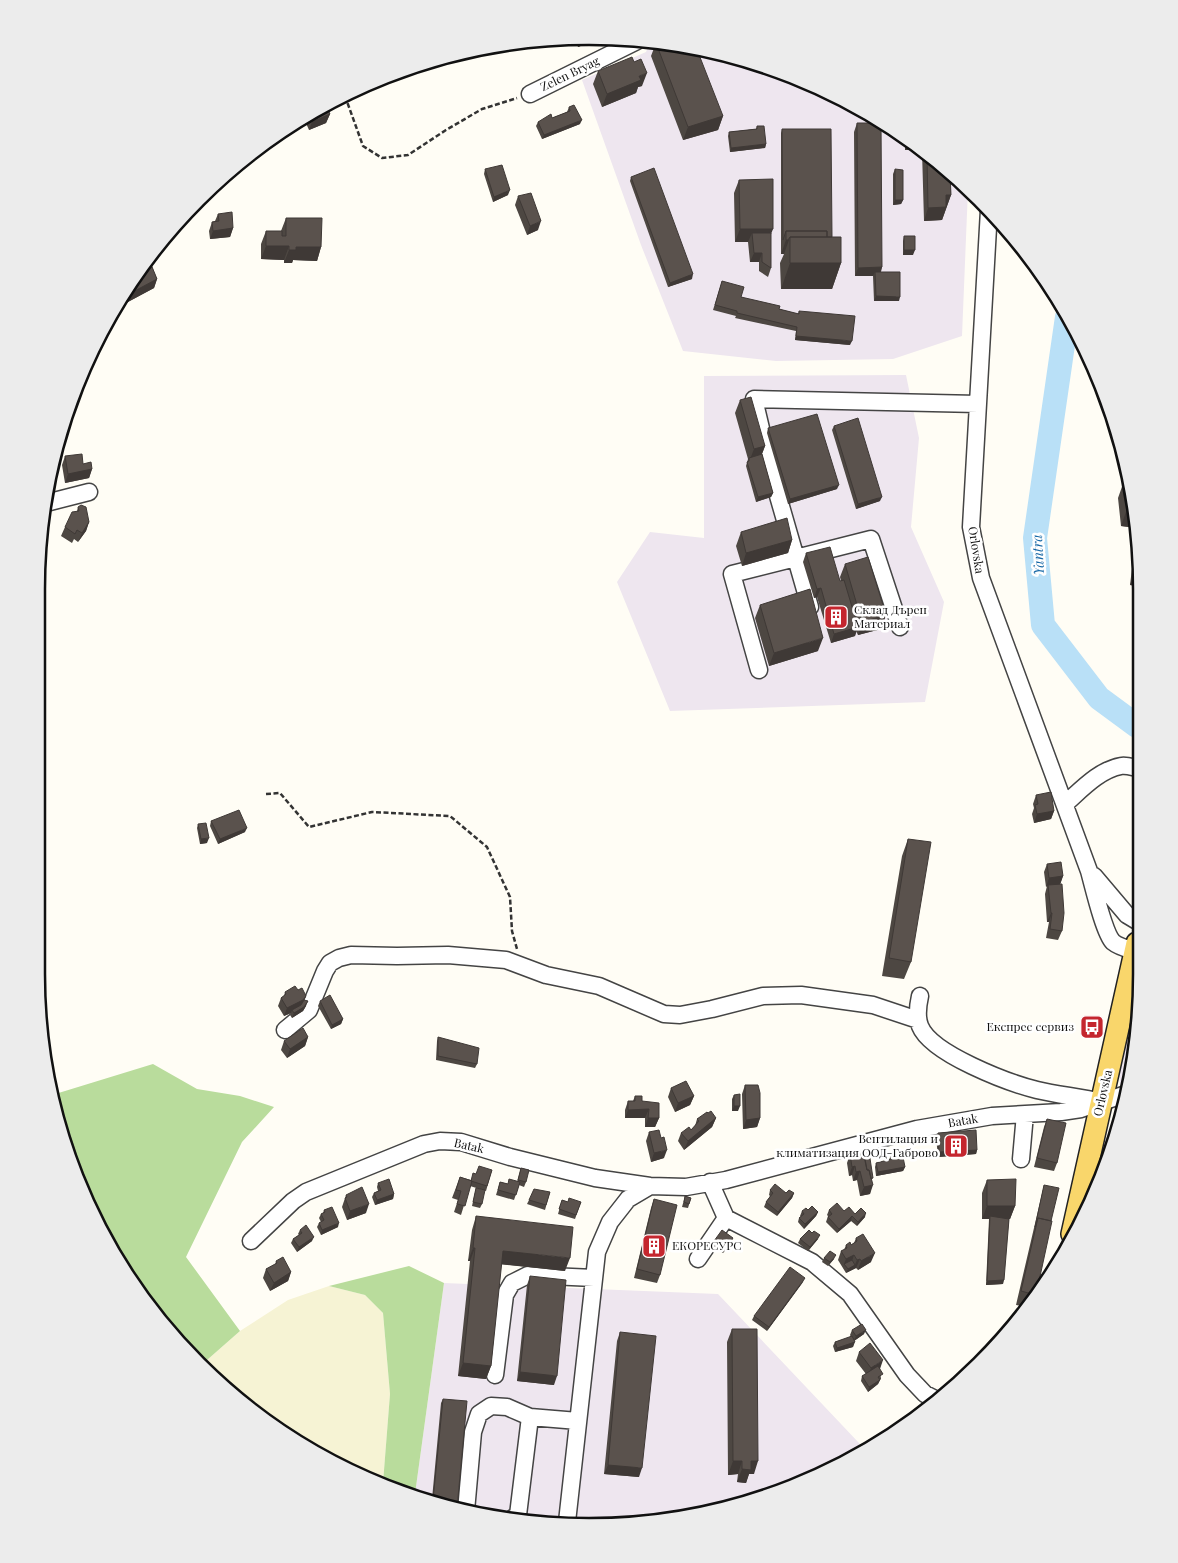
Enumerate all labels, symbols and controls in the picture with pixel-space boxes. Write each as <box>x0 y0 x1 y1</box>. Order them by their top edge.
street label: Zelen Bryag <box>537 52 602 94</box>
street label: Orlovska <box>965 525 989 575</box>
water label: Yantra <box>1027 534 1048 576</box>
place label: Склад Дърен Материал <box>854 601 927 631</box>
building icon: Склад Дърен Материал <box>823 604 849 630</box>
bus stop icon: Експрес сервиз <box>1079 1014 1105 1040</box>
place label: Експрес сервиз <box>986 1018 1074 1034</box>
street label: Orlovska <box>1089 1068 1115 1118</box>
street label: Batak <box>947 1109 980 1131</box>
place label: Вентилация и климатизация ООД-Габрово <box>776 1130 938 1160</box>
building icon: Вентилация и климатизация ООД-Габрово <box>943 1133 969 1159</box>
street label: Batak <box>453 1134 486 1156</box>
building icon: ЕКОРЕСУРС <box>641 1233 667 1259</box>
place label: ЕКОРЕСУРС <box>672 1237 742 1253</box>

